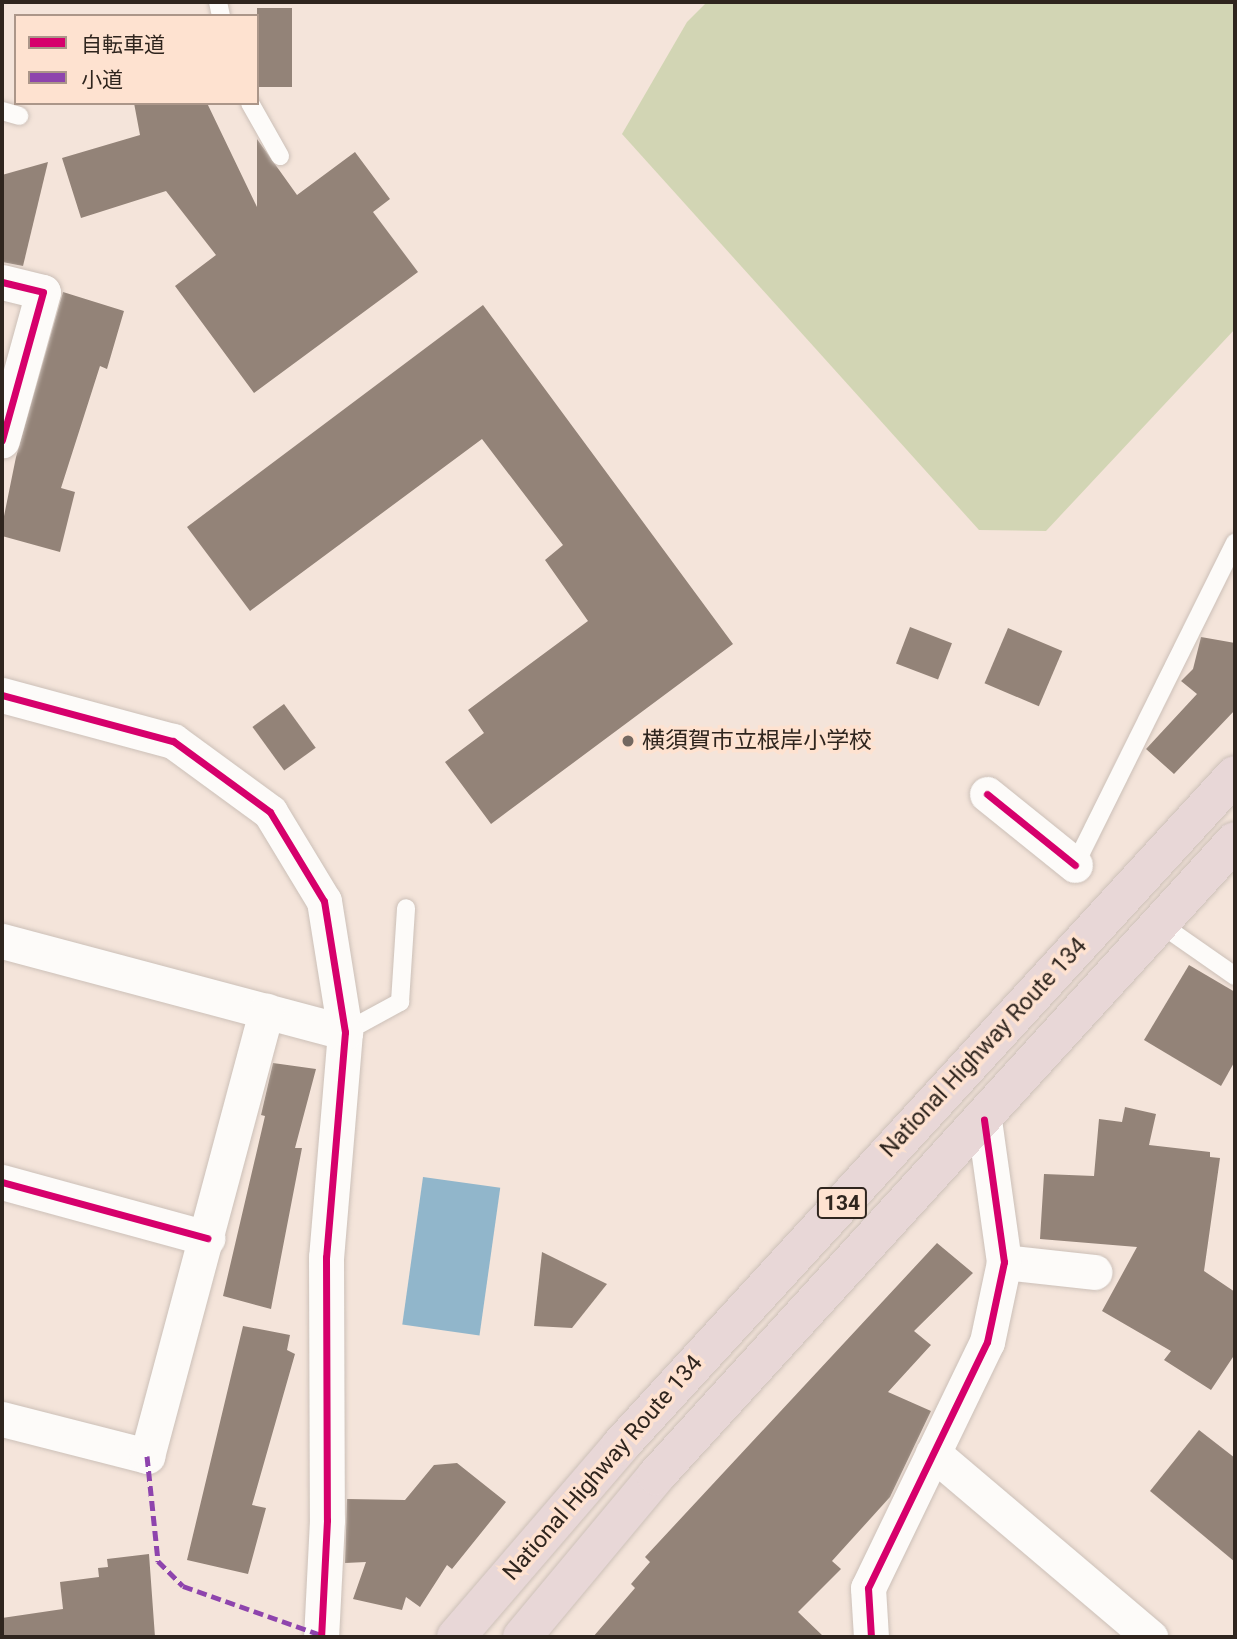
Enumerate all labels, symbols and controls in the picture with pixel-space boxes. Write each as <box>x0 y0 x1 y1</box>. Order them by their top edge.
legend <box>14 14 259 105</box>
text: 自転車道 <box>81 33 165 57</box>
text: 小道 <box>81 68 123 92</box>
place label: 横須賀市立根岸小学校 <box>642 727 872 755</box>
marker: 横須賀市立根岸小学校 <box>620 733 636 749</box>
street label: National Highway Route 134 <box>875 933 1093 1163</box>
road number: 134 <box>816 1186 868 1220</box>
street label: National Highway Route 134 <box>498 1350 708 1586</box>

